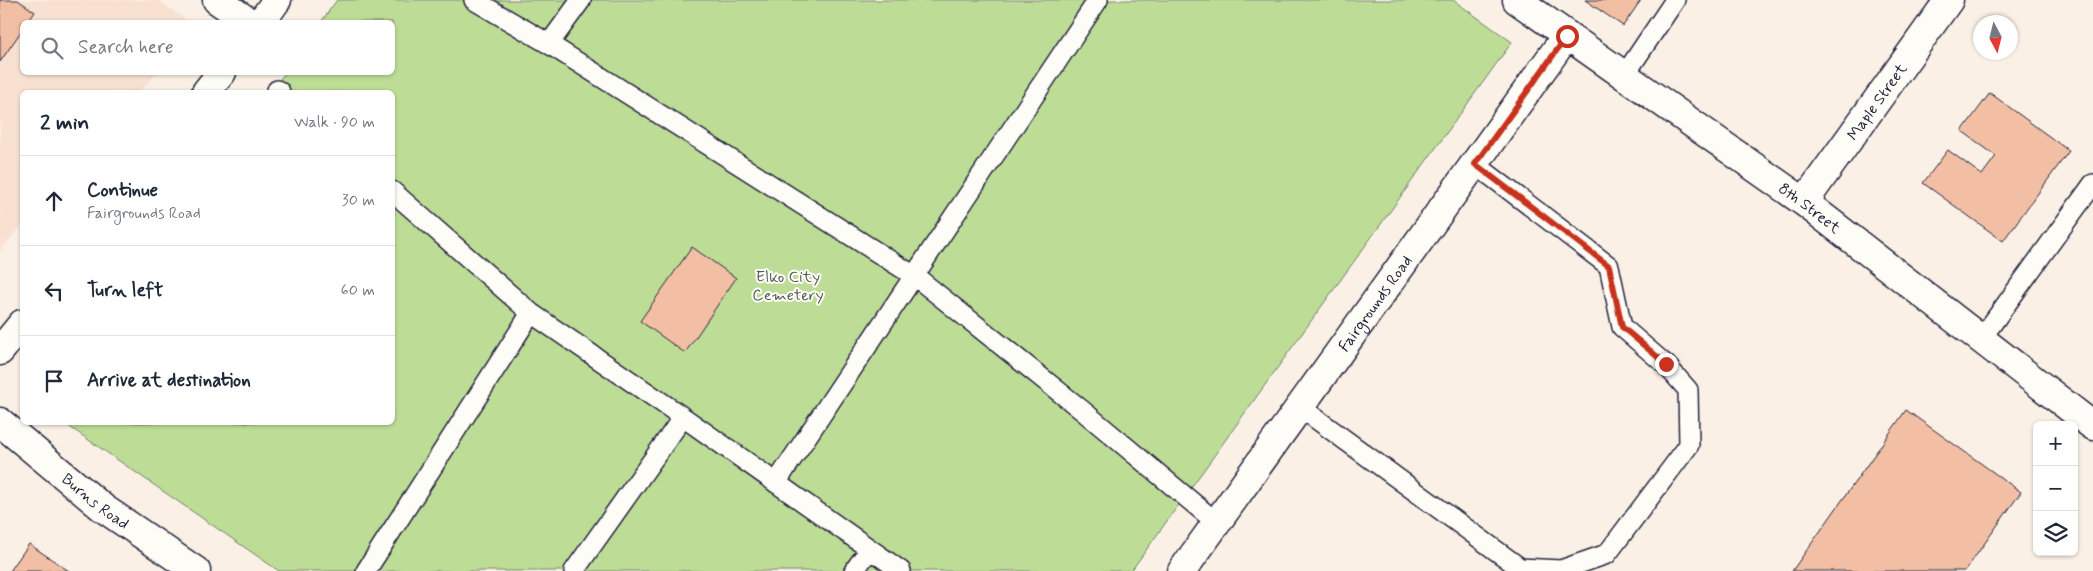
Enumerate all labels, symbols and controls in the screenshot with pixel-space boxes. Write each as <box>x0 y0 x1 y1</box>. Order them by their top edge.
north arrow <box>1973 15 2018 60</box>
search box <box>20 20 395 75</box>
route start <box>1556 25 1579 48</box>
icon: search <box>38 34 66 62</box>
text: Search here <box>78 35 174 60</box>
street label: Maple Street <box>1843 59 1913 145</box>
text: 2 min <box>40 109 89 137</box>
text: Walk · 90 m <box>294 112 375 133</box>
text: Continue <box>87 178 158 203</box>
street label: 8th Street <box>1774 178 1845 239</box>
icon: ahead <box>40 187 68 215</box>
text: 30 m <box>342 190 375 211</box>
text: Fairgrounds Road <box>87 203 201 224</box>
street label: Fairgrounds Road <box>1334 251 1417 356</box>
park label: Elko City Cemetery <box>752 267 824 306</box>
icon: left <box>40 277 68 305</box>
text: Turn left <box>87 278 163 303</box>
text: 60 m <box>341 280 375 301</box>
route end <box>1655 353 1678 376</box>
icon: arrive <box>40 367 68 395</box>
text: Arrive at destination <box>87 368 251 393</box>
map controls <box>2033 421 2078 556</box>
button: + <box>2033 421 2078 466</box>
button: − <box>2033 466 2078 511</box>
street label: Burns Road <box>57 469 133 535</box>
button: layers <box>2033 511 2078 556</box>

